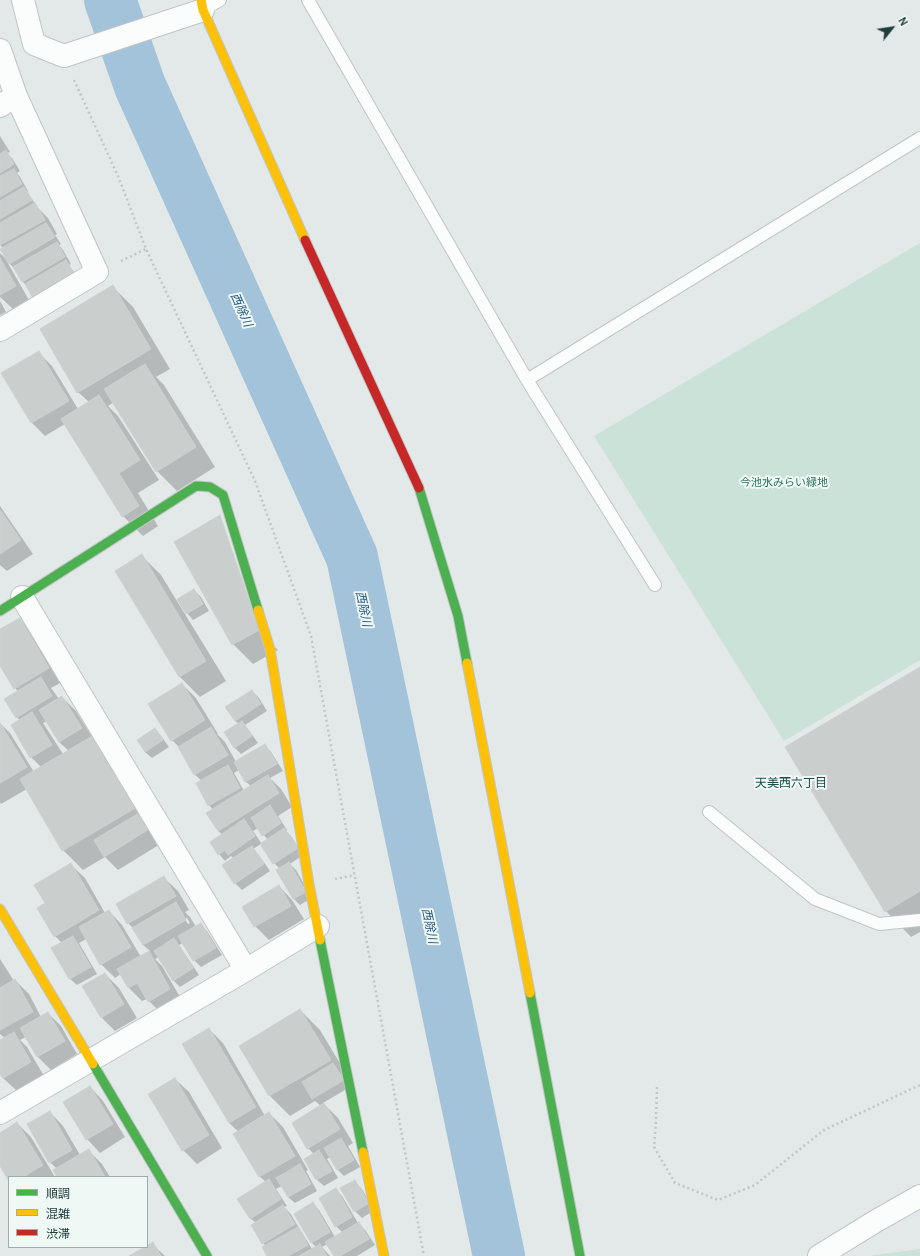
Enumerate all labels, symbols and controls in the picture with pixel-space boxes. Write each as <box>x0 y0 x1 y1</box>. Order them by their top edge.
north arrow <box>872 8 912 48</box>
text: N <box>895 15 910 28</box>
water label: 西除川 <box>227 291 255 329</box>
park label: 今池水みらい緑地 <box>740 476 828 490</box>
water label: 西除川 <box>352 590 374 628</box>
district label: 天美西六丁目 <box>755 777 827 791</box>
water label: 西除川 <box>418 907 440 945</box>
legend <box>8 1176 148 1248</box>
text: 順調 <box>46 1187 70 1201</box>
text: 混雑 <box>46 1207 70 1221</box>
text: 渋滞 <box>46 1227 70 1241</box>

